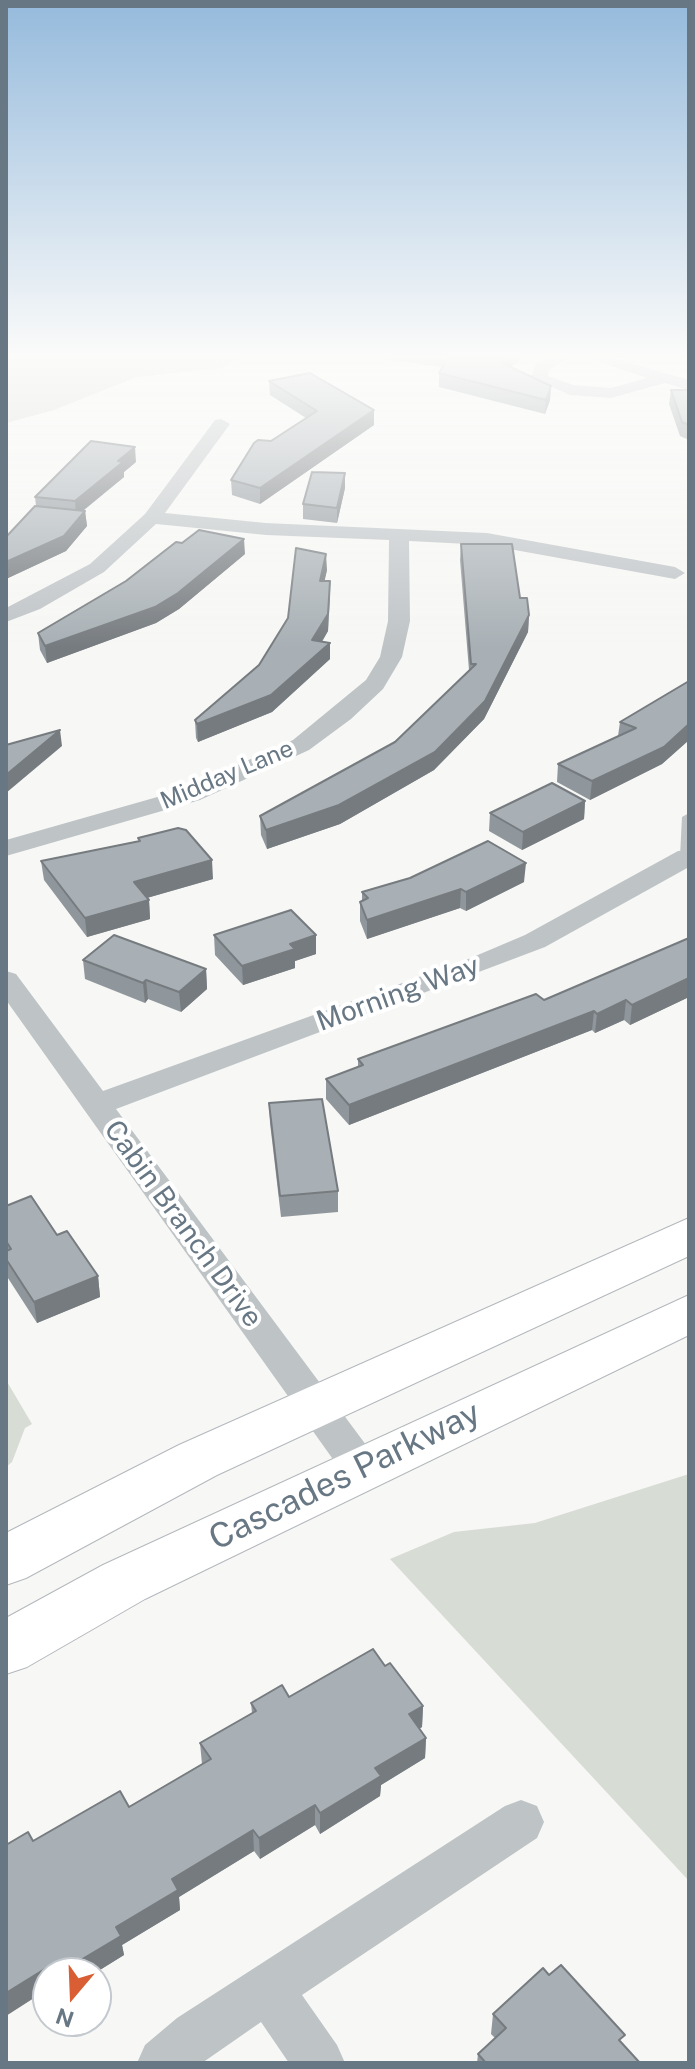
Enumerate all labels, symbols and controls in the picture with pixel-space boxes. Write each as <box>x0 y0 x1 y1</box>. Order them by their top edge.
street label: Midday Lane <box>156 734 298 816</box>
street label: Morning Way <box>312 949 484 1039</box>
street label: Cabin Branch Drive <box>97 1114 269 1334</box>
street label: Cascades Parkway <box>203 1393 487 1559</box>
north arrow <box>32 1957 112 2037</box>
text: N <box>52 2003 77 2033</box>

